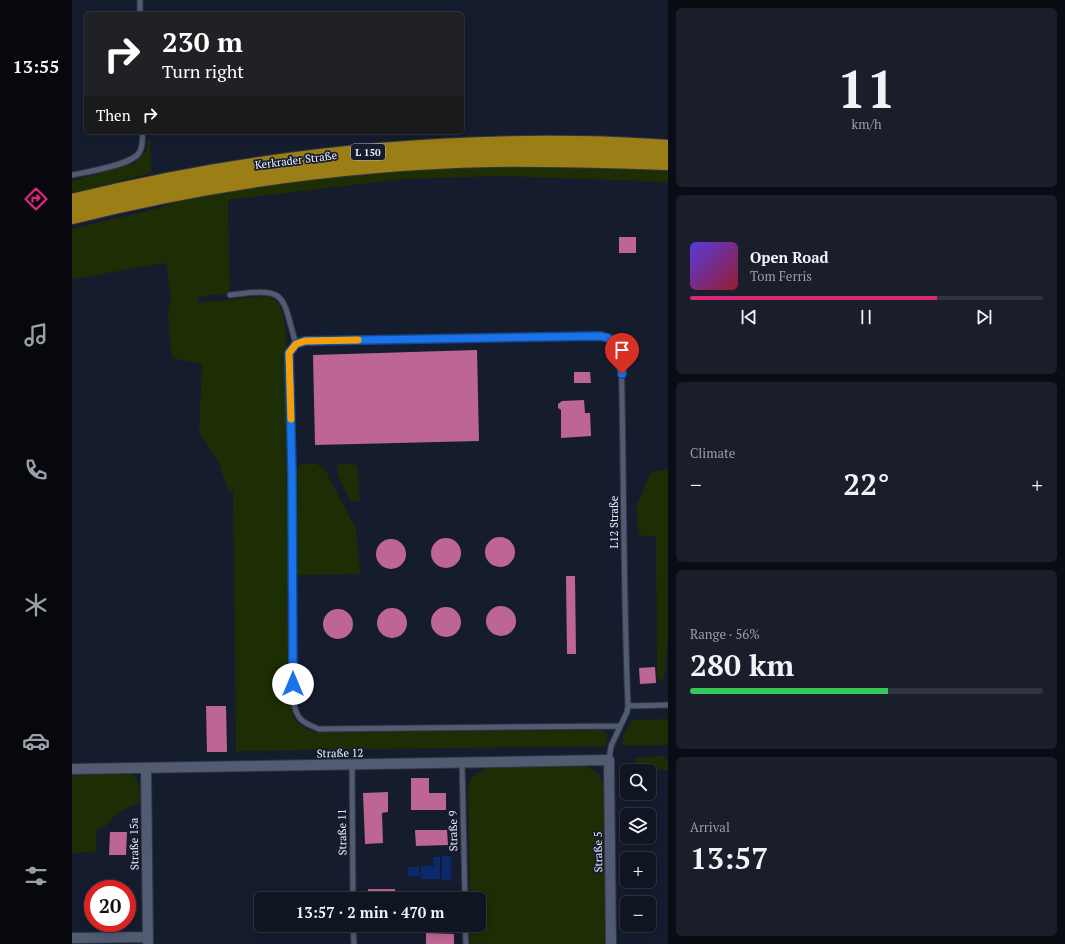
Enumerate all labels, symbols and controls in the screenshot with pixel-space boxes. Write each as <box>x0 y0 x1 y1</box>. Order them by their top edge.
text: 230 m <box>162 23 243 60</box>
icon: right <box>96 28 148 80</box>
text: 13:55 <box>13 54 59 78</box>
text: 11 <box>837 54 896 123</box>
text: Turn right <box>162 59 244 83</box>
icon: right <box>139 104 161 126</box>
text: Then <box>96 105 131 125</box>
text: km/h <box>851 115 882 133</box>
road number: L 150 <box>351 144 385 160</box>
street label: Kerkrader Straße <box>254 148 338 172</box>
icon: directions <box>22 185 50 213</box>
text: Open Road <box>750 247 829 267</box>
text: Tom Ferris <box>750 267 812 285</box>
icon: previous <box>738 306 760 328</box>
icon: pause <box>855 306 877 328</box>
icon: next <box>973 306 995 328</box>
icon: music <box>22 321 50 349</box>
pin <box>605 333 639 374</box>
icon: arrive <box>611 339 633 361</box>
text: Climate <box>690 444 735 462</box>
icon: phone <box>22 456 50 484</box>
text: 22° <box>843 464 890 504</box>
text: − <box>690 470 702 499</box>
text: + <box>1031 470 1043 499</box>
street label: L12 Straße <box>607 495 621 548</box>
icon: climate <box>22 591 50 619</box>
text: Range · 56% <box>690 625 760 643</box>
text: 280 km <box>690 645 794 685</box>
position arrow <box>272 663 314 705</box>
icon: car <box>22 727 50 755</box>
street label: Straße 12 <box>317 746 364 760</box>
map controls <box>620 764 656 932</box>
button: search <box>620 764 656 800</box>
button: layers <box>620 808 656 844</box>
street label: Straße 11 <box>335 809 349 855</box>
street label: Straße 9 <box>446 810 460 852</box>
street label: Straße 15a <box>127 817 141 870</box>
text: Arrival <box>690 818 730 836</box>
street label: Straße 5 <box>591 831 605 873</box>
text: 13:57 <box>690 838 768 878</box>
button: + <box>620 852 656 888</box>
icon: filters <box>22 862 50 890</box>
speed limit sign: 20 <box>84 880 136 932</box>
button: − <box>620 896 656 932</box>
text: 13:57 · 2 min · 470 m <box>296 902 444 922</box>

